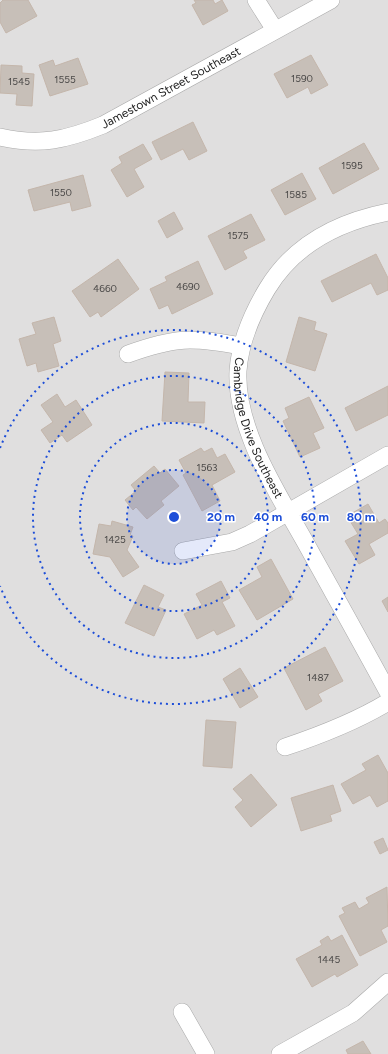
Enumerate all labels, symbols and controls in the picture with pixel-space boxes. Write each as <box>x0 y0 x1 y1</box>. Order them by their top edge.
street label: Jamestown Street Southeast <box>99 44 243 132</box>
house number: 1590 <box>291 72 313 85</box>
house number: 1555 <box>54 73 76 86</box>
house number: 1545 <box>8 75 30 88</box>
house number: 1595 <box>341 159 363 172</box>
house number: 1550 <box>50 186 72 199</box>
house number: 1585 <box>285 188 307 201</box>
house number: 1575 <box>228 229 249 242</box>
house number: 4690 <box>176 280 200 293</box>
house number: 4660 <box>93 282 117 295</box>
street label: Cambridge Drive Southeast <box>231 356 286 501</box>
house number: 1563 <box>197 461 217 474</box>
centre of rings <box>167 510 181 524</box>
text: 20 m <box>207 510 235 524</box>
text: 40 m <box>254 510 282 524</box>
text: 60 m <box>301 510 329 524</box>
text: 80 m <box>347 510 375 524</box>
house number: 1425 <box>104 533 126 546</box>
house number: 1487 <box>307 671 330 684</box>
house number: 1445 <box>318 953 340 966</box>

